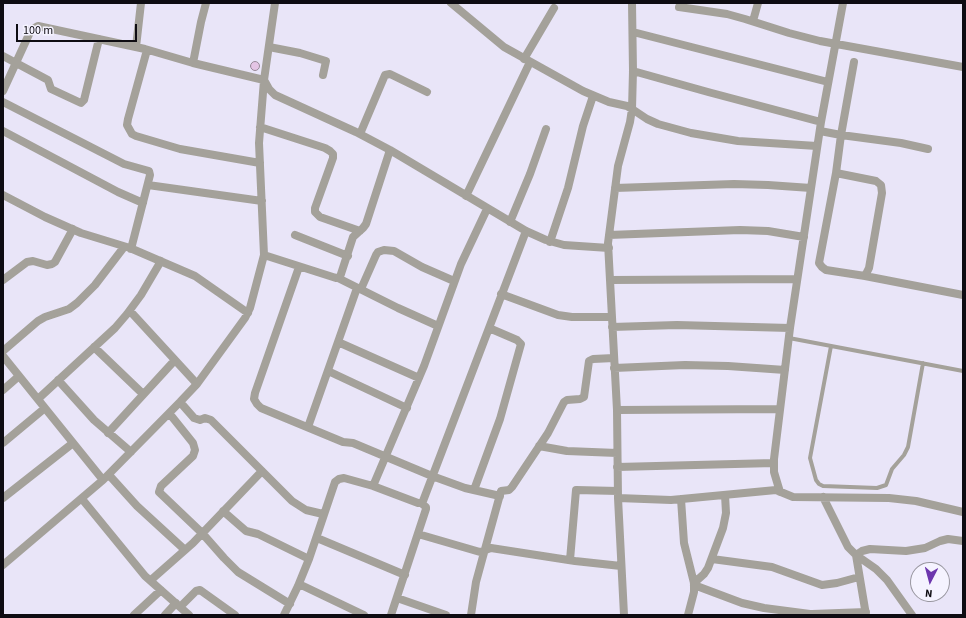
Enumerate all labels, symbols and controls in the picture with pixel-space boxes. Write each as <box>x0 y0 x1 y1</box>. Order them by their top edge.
scale bar <box>18 16 139 42</box>
text: 100 m <box>23 22 53 39</box>
north arrow <box>910 562 950 602</box>
text: N <box>924 586 933 601</box>

